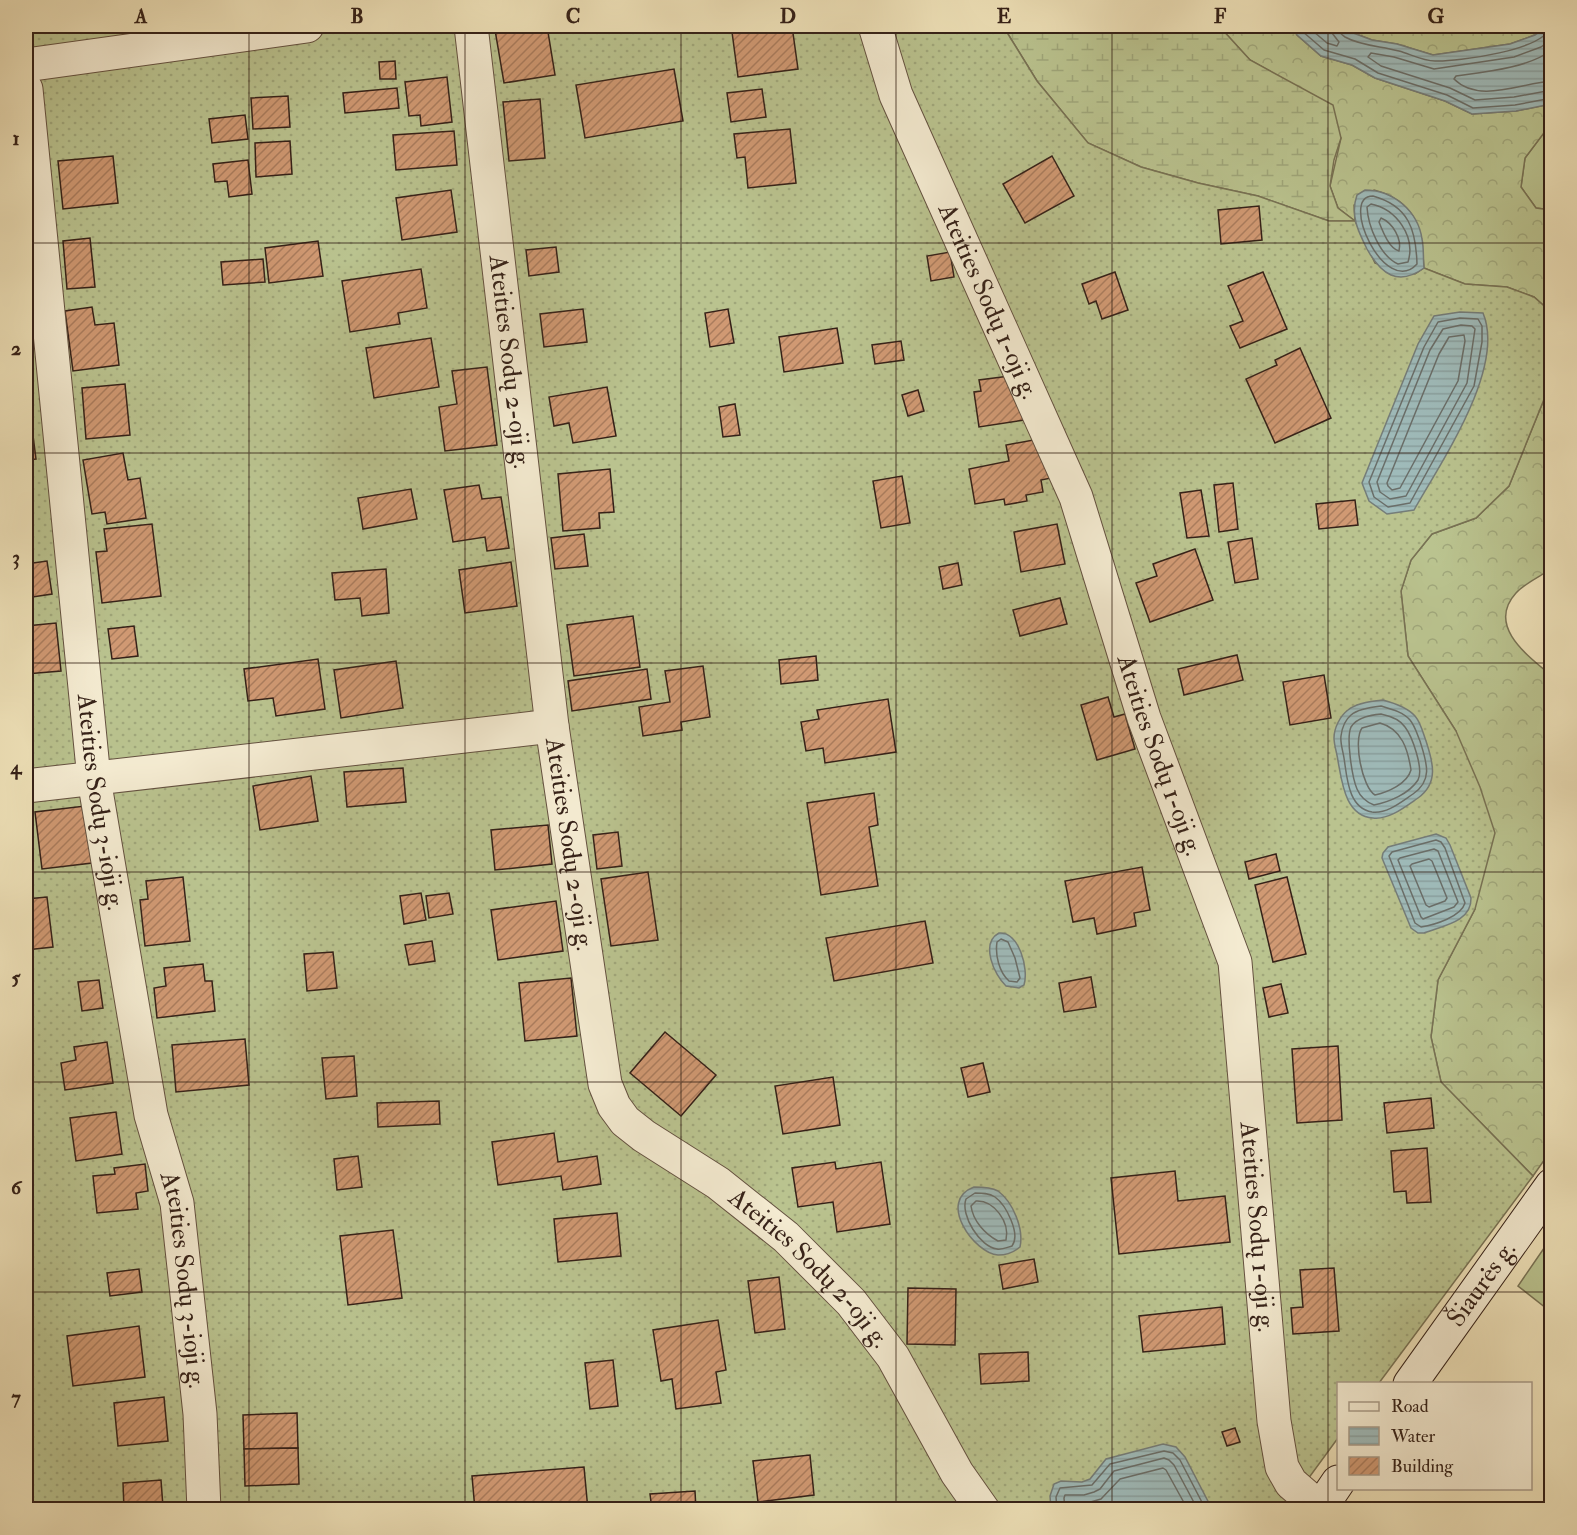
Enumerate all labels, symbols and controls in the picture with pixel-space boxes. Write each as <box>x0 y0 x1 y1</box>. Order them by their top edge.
text: A <box>134 4 148 29</box>
text: B <box>350 4 364 29</box>
text: C <box>566 4 580 29</box>
text: D <box>780 4 796 29</box>
text: E <box>997 4 1012 29</box>
text: F <box>1214 4 1227 29</box>
text: G <box>1428 4 1445 29</box>
text: 1 <box>12 126 20 151</box>
street label: Ateities Sodų 1-oji g. <box>930 197 1046 404</box>
street label: Ateities Sodų 2-oji g. <box>482 252 538 470</box>
text: 2 <box>11 336 21 361</box>
text: 3 <box>12 545 20 570</box>
street label: Ateities Sodų 1-oji g. <box>1109 650 1210 860</box>
street label: Ateities Sodų 3-ioji g. <box>70 691 132 913</box>
street label: Ateities Sodų 2-oji g. <box>538 734 601 953</box>
text: 4 <box>10 755 23 780</box>
text: 5 <box>12 965 22 990</box>
street label: Ateities Sodų 1-oji g. <box>1233 1119 1282 1333</box>
street label: Ateities Sodų 3-ioji g. <box>152 1167 213 1390</box>
text: 6 <box>11 1175 23 1200</box>
street label: Ateities Sodų 2-oji g. <box>721 1181 896 1354</box>
street label: Šiaurės g. <box>1438 1235 1523 1333</box>
legend <box>1337 1382 1532 1490</box>
text: 7 <box>11 1385 21 1410</box>
text: Road <box>1391 1395 1429 1418</box>
text: Water <box>1390 1425 1435 1448</box>
text: Building <box>1391 1455 1454 1478</box>

